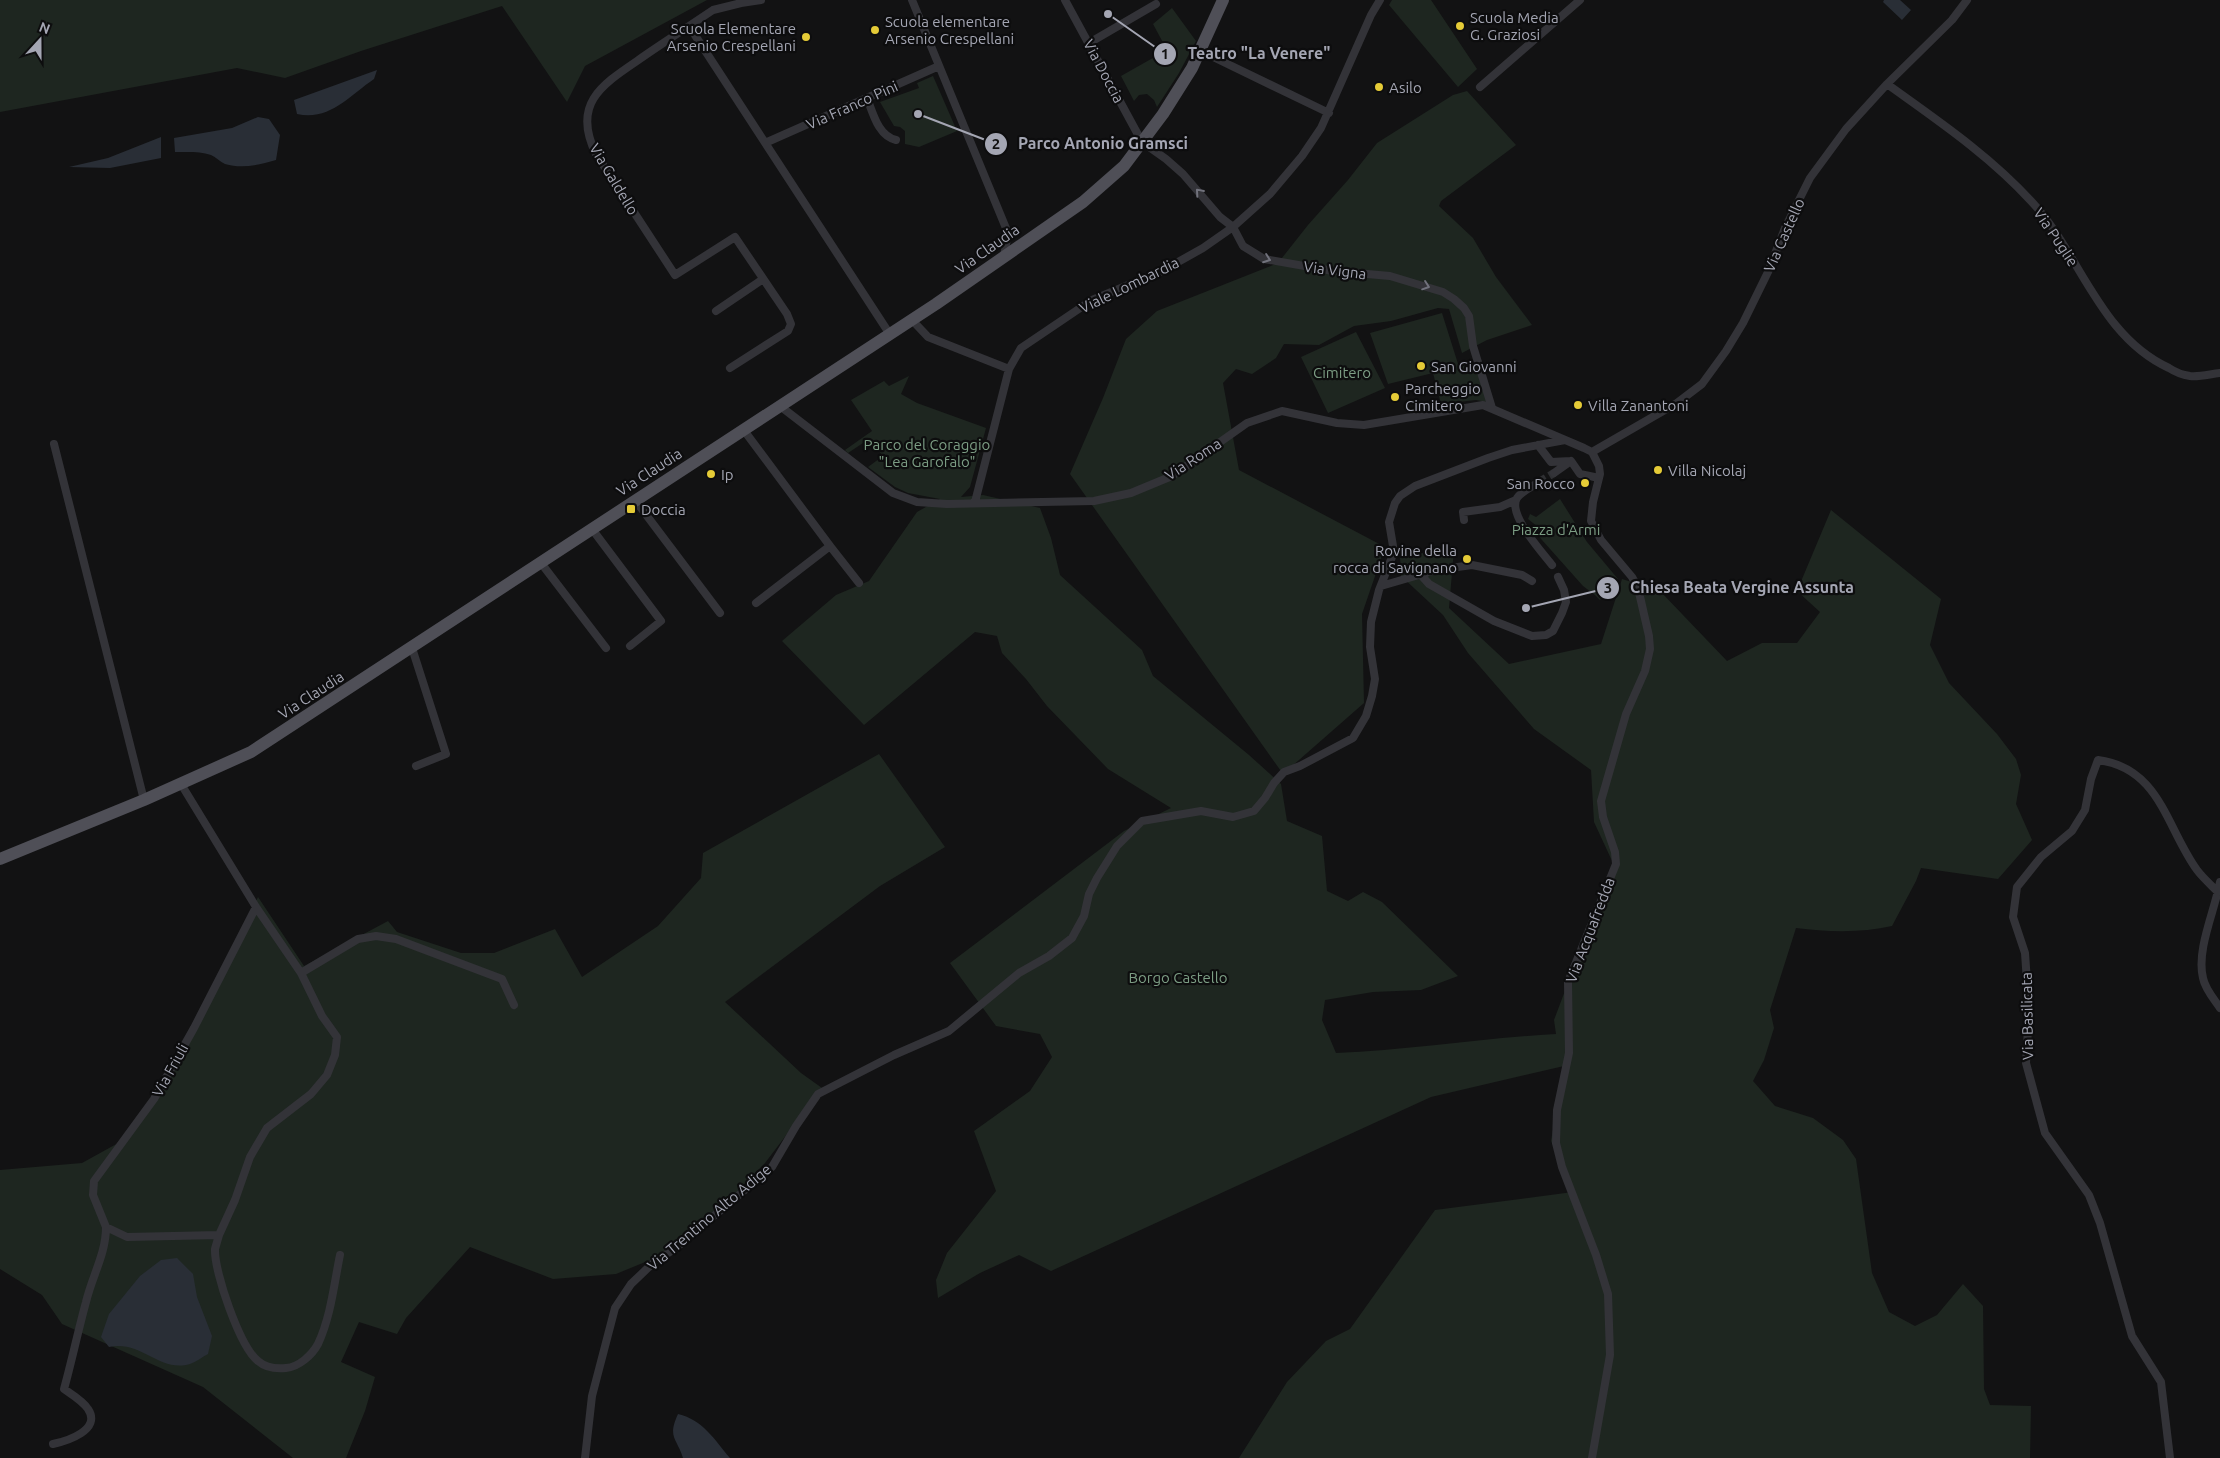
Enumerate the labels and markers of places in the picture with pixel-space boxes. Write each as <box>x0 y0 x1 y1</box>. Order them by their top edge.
place label: Scuola Media G. Graziosi <box>1470 9 1559 43</box>
place label: Scuola elementare Arsenio Crespellani <box>885 13 1014 47</box>
place label: Scuola Elementare Arsenio Crespellani <box>667 20 796 54</box>
marker: Scuola Media G. Graziosi <box>1454 20 1466 32</box>
marker: Scuola elementare Arsenio Crespellani <box>869 24 881 36</box>
marker: Scuola Elementare Arsenio Crespellani <box>800 31 812 43</box>
callout: Teatro "La Venere" <box>1153 38 1341 69</box>
place label: Asilo <box>1389 79 1422 96</box>
marker: Asilo <box>1373 81 1385 93</box>
callout: Parco Antonio Gramsci <box>983 128 1198 159</box>
place label: San Giovanni <box>1431 358 1517 375</box>
marker: San Giovanni <box>1415 360 1427 372</box>
place label: Parcheggio Cimitero <box>1405 380 1481 414</box>
marker: Parcheggio Cimitero <box>1389 391 1401 403</box>
place label: Villa Zanantoni <box>1588 397 1689 414</box>
marker: Villa Zanantoni <box>1572 399 1584 411</box>
place label: Villa Nicolaj <box>1668 462 1746 479</box>
marker: Villa Nicolaj <box>1652 464 1664 476</box>
place label: Ip <box>721 466 734 483</box>
marker: Ip <box>705 468 717 480</box>
place label: San Rocco <box>1507 475 1575 492</box>
marker: San Rocco <box>1579 477 1591 489</box>
place label: Doccia <box>641 501 686 518</box>
marker: Doccia <box>625 503 637 515</box>
place label: Rovine della rocca di Savignano <box>1333 542 1457 576</box>
marker: Rovine della rocca di Savignano <box>1461 553 1473 565</box>
callout: Chiesa Beata Vergine Assunta <box>1595 572 1864 603</box>

